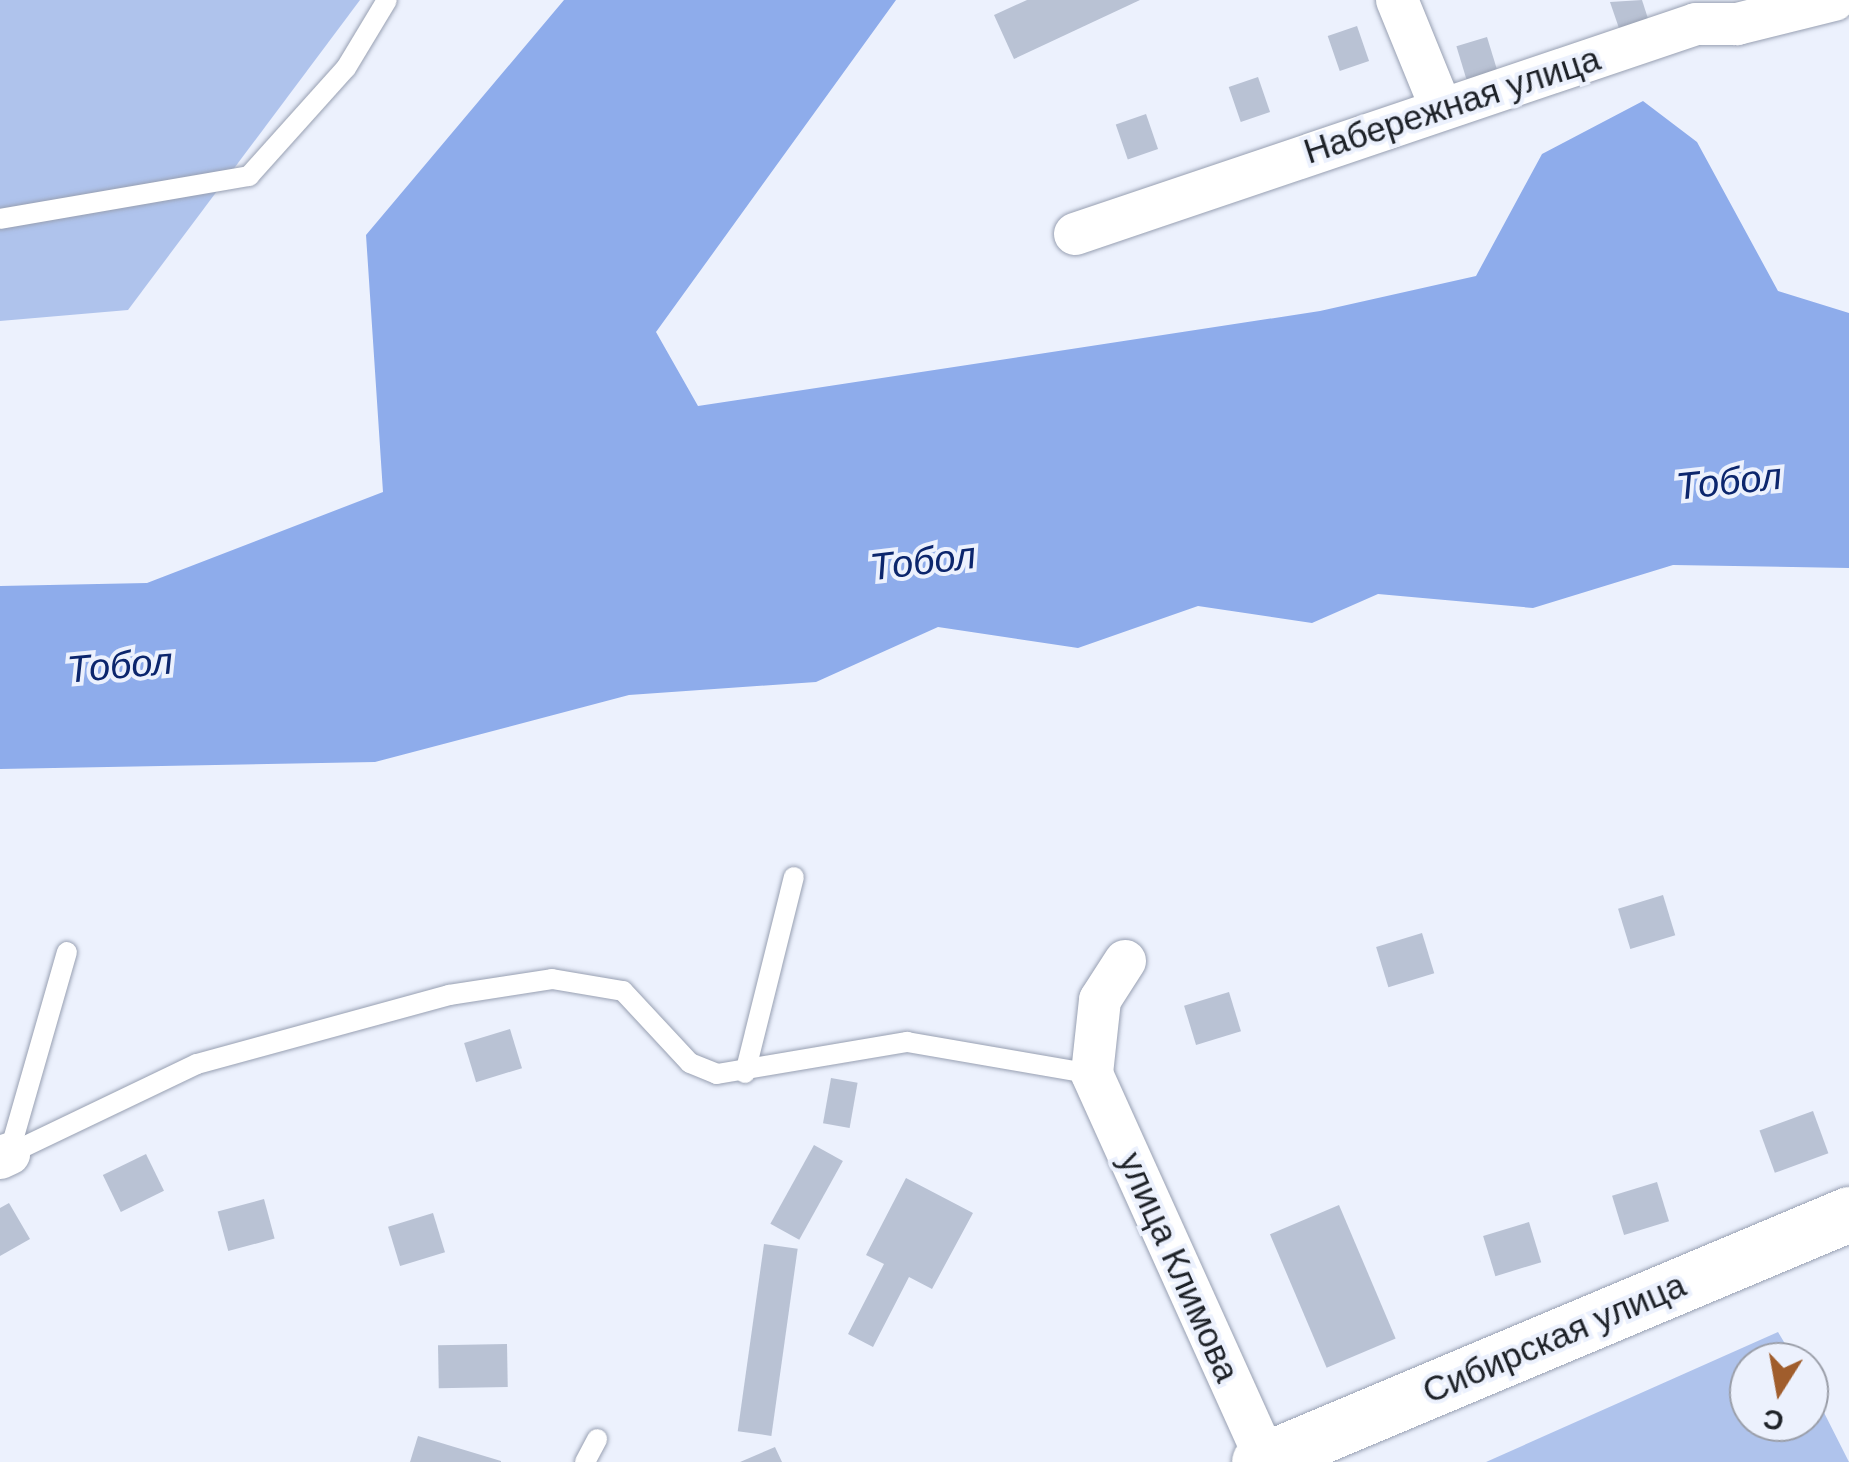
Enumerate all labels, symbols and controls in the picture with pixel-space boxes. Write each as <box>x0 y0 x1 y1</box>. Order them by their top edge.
street label: Набережная улица <box>1299 37 1605 173</box>
water label: Тобол <box>1674 454 1784 510</box>
water label: Тобол <box>868 533 978 591</box>
water label: Тобол <box>65 639 175 693</box>
street label: улица Климова <box>1110 1146 1248 1388</box>
street label: Сибирская улица <box>1416 1264 1692 1412</box>
north arrow <box>1729 1342 1829 1442</box>
text: С <box>1760 1400 1787 1440</box>

